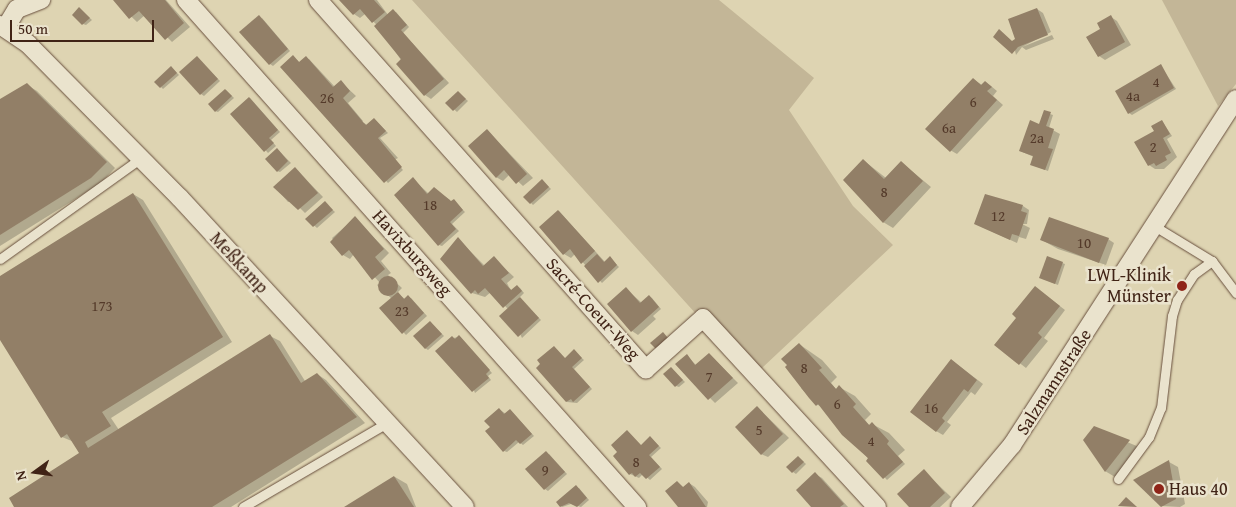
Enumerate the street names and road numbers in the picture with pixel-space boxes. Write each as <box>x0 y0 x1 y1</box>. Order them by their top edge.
street label: Havixburgweg <box>368 205 456 301</box>
street label: Meßkamp <box>205 228 273 298</box>
street label: Sacré-Coeur-Weg <box>541 253 645 365</box>
street label: Salzmannstraße <box>1012 325 1096 439</box>

